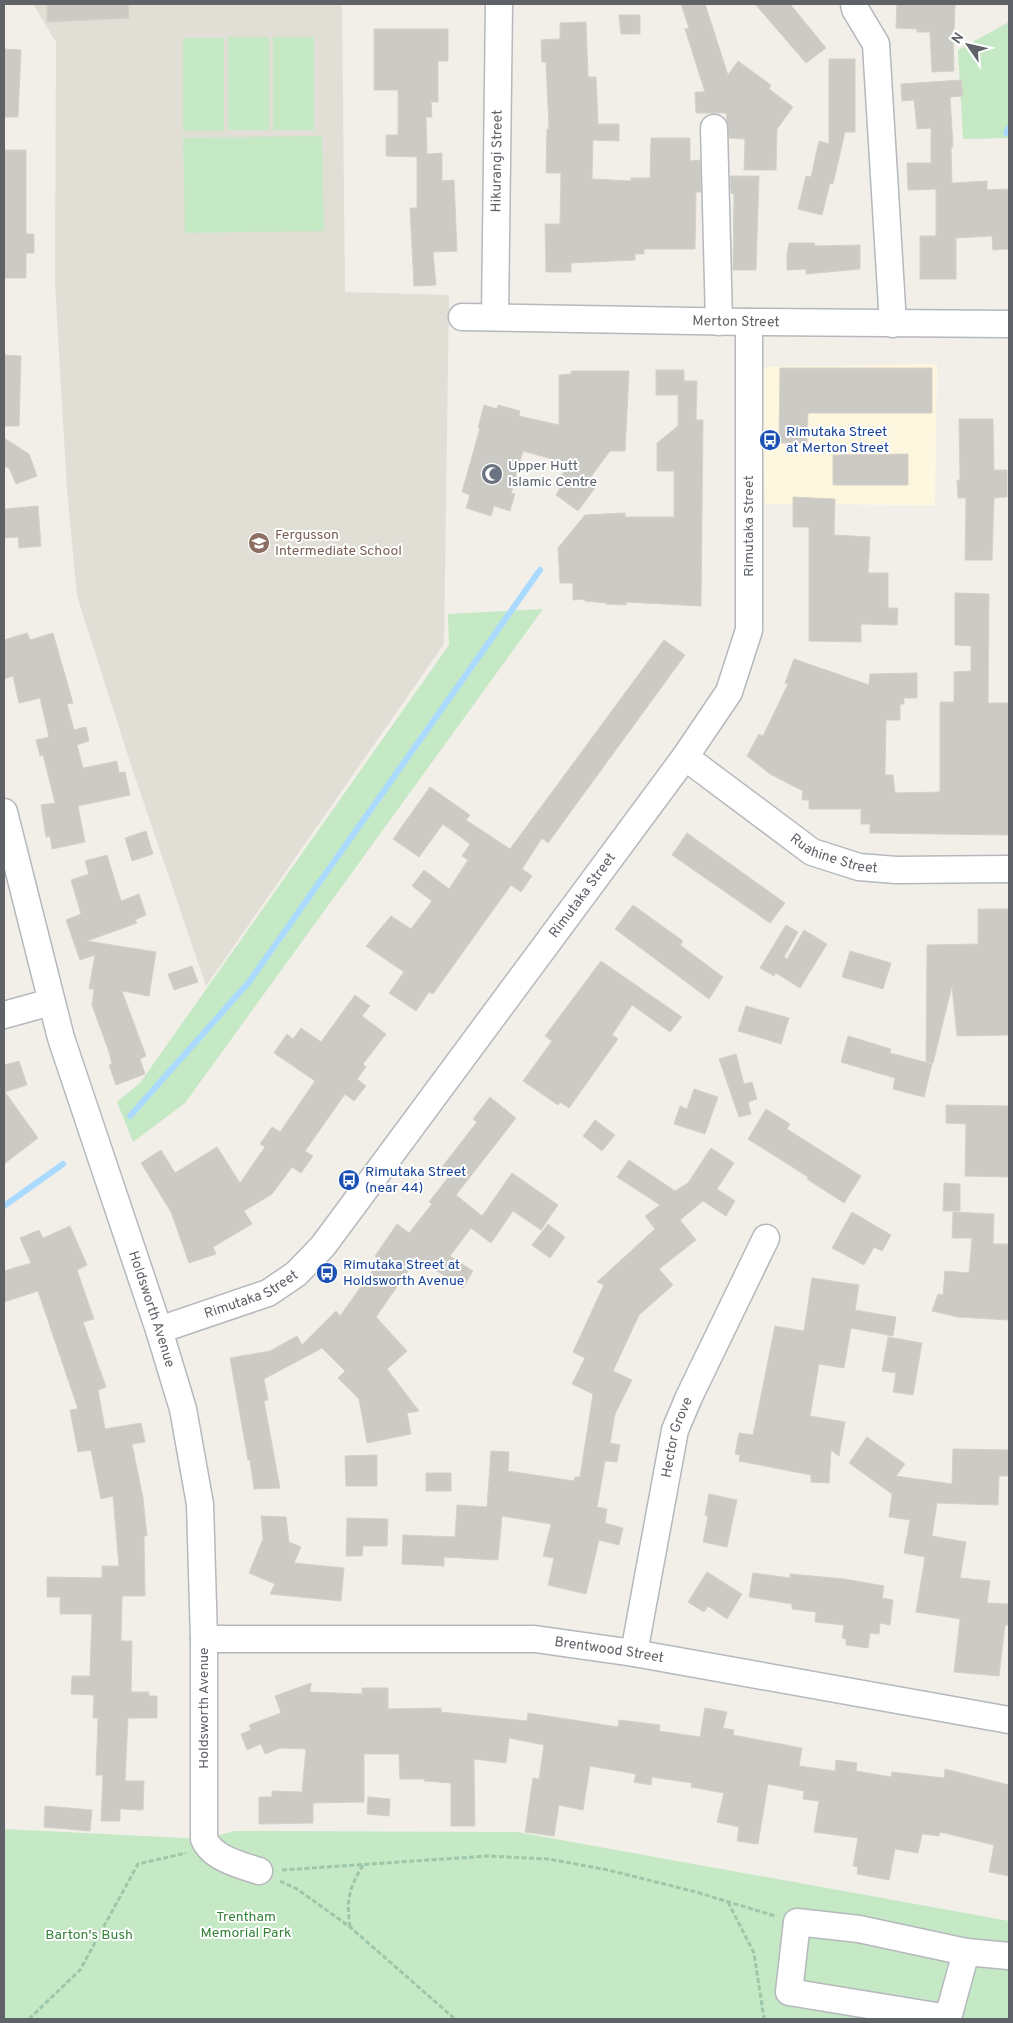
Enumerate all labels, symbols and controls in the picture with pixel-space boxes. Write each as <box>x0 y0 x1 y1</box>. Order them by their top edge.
north arrow <box>943 20 993 70</box>
text: N <box>949 30 968 47</box>
street label: Hikurangi Street <box>488 110 506 212</box>
street label: Merton Street <box>692 313 780 331</box>
place label: Rimutaka Street at Merton Street <box>786 424 889 457</box>
bus stop icon: Rimutaka Street at Merton Street <box>758 428 782 452</box>
place label: Upper Hutt Islamic Centre <box>508 458 597 491</box>
mosque icon: Upper Hutt Islamic Centre <box>480 462 504 486</box>
street label: Rimutaka Street <box>741 475 758 577</box>
place label: Fergusson Intermediate School <box>275 527 402 560</box>
school or university icon: Fergusson Intermediate School <box>247 531 271 555</box>
street label: Ruahine Street <box>787 830 878 877</box>
street label: Rimutaka Street <box>545 850 620 941</box>
place label: Rimutaka Street (near 44) <box>365 1164 466 1197</box>
bus stop icon: Rimutaka Street (near 44) <box>337 1168 361 1192</box>
street label: Holdsworth Avenue <box>125 1249 178 1369</box>
place label: Rimutaka Street at Holdsworth Avenue <box>343 1257 464 1290</box>
bus stop icon: Rimutaka Street at Holdsworth Avenue <box>315 1261 339 1285</box>
street label: Rimutaka Street <box>202 1267 301 1323</box>
street label: Hector Grove <box>658 1395 696 1479</box>
street label: Brentwood Street <box>553 1633 665 1667</box>
street label: Holdsworth Avenue <box>196 1647 213 1769</box>
park label: Trentham Memorial Park <box>201 1909 291 1942</box>
park label: Barton's Bush <box>45 1927 133 1944</box>

